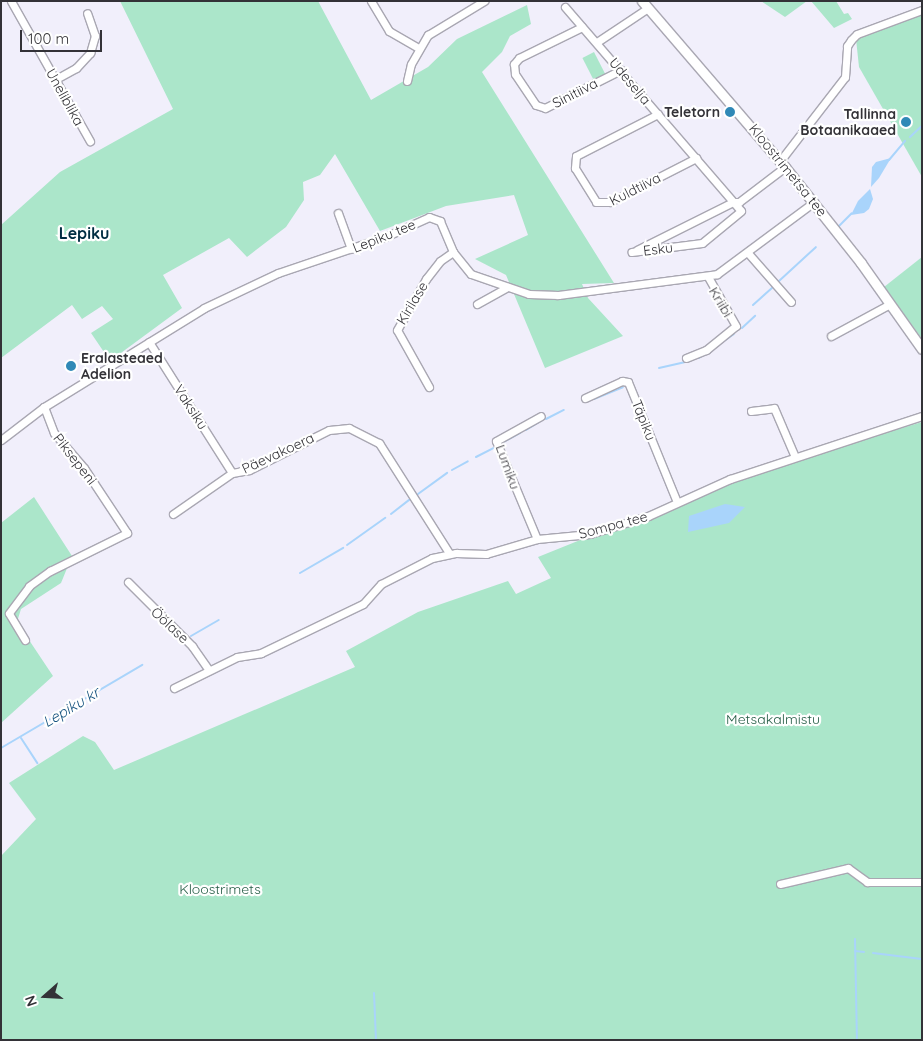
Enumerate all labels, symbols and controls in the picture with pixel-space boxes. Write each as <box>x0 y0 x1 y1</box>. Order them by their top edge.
scale bar <box>22 20 105 52</box>
text: 100 m <box>28 29 69 48</box>
street label: Udeselja <box>606 54 654 108</box>
street label: Uneliblika <box>42 65 88 129</box>
street label: Sinitiiva <box>550 74 600 112</box>
place label: Teletorn <box>664 104 720 120</box>
marker: Teletorn <box>724 106 736 118</box>
place label: Tallinna Botaanikaaed <box>800 106 896 138</box>
marker: Tallinna Botaanikaaed <box>900 116 912 128</box>
street label: Kloostrimetsa tee <box>745 120 831 220</box>
street label: Kuldtiiva <box>607 169 663 209</box>
street label: Lepiku tee <box>350 216 418 256</box>
district label: Lepiku <box>59 223 109 243</box>
street label: Esku <box>642 239 674 259</box>
street label: Kirilase <box>393 279 431 327</box>
street label: Kriibi <box>706 284 736 320</box>
place label: Eralasteaed Adelion <box>81 350 163 382</box>
marker: Eralasteaed Adelion <box>65 360 77 372</box>
street label: Vaksiku <box>170 381 212 433</box>
street label: Täpiku <box>628 397 660 443</box>
street label: Päevakoera <box>239 429 317 477</box>
street label: Piksepeni <box>50 430 100 488</box>
street label: Lumiku <box>492 442 524 492</box>
street label: Sompa tee <box>577 508 649 542</box>
street label: Öölase <box>148 603 192 647</box>
water label: Lepiku kr <box>39 683 103 731</box>
park label: Metsakalmistu <box>726 711 820 727</box>
park label: Kloostrimets <box>179 881 261 897</box>
north arrow <box>20 971 70 1021</box>
text: N <box>21 993 41 1009</box>

